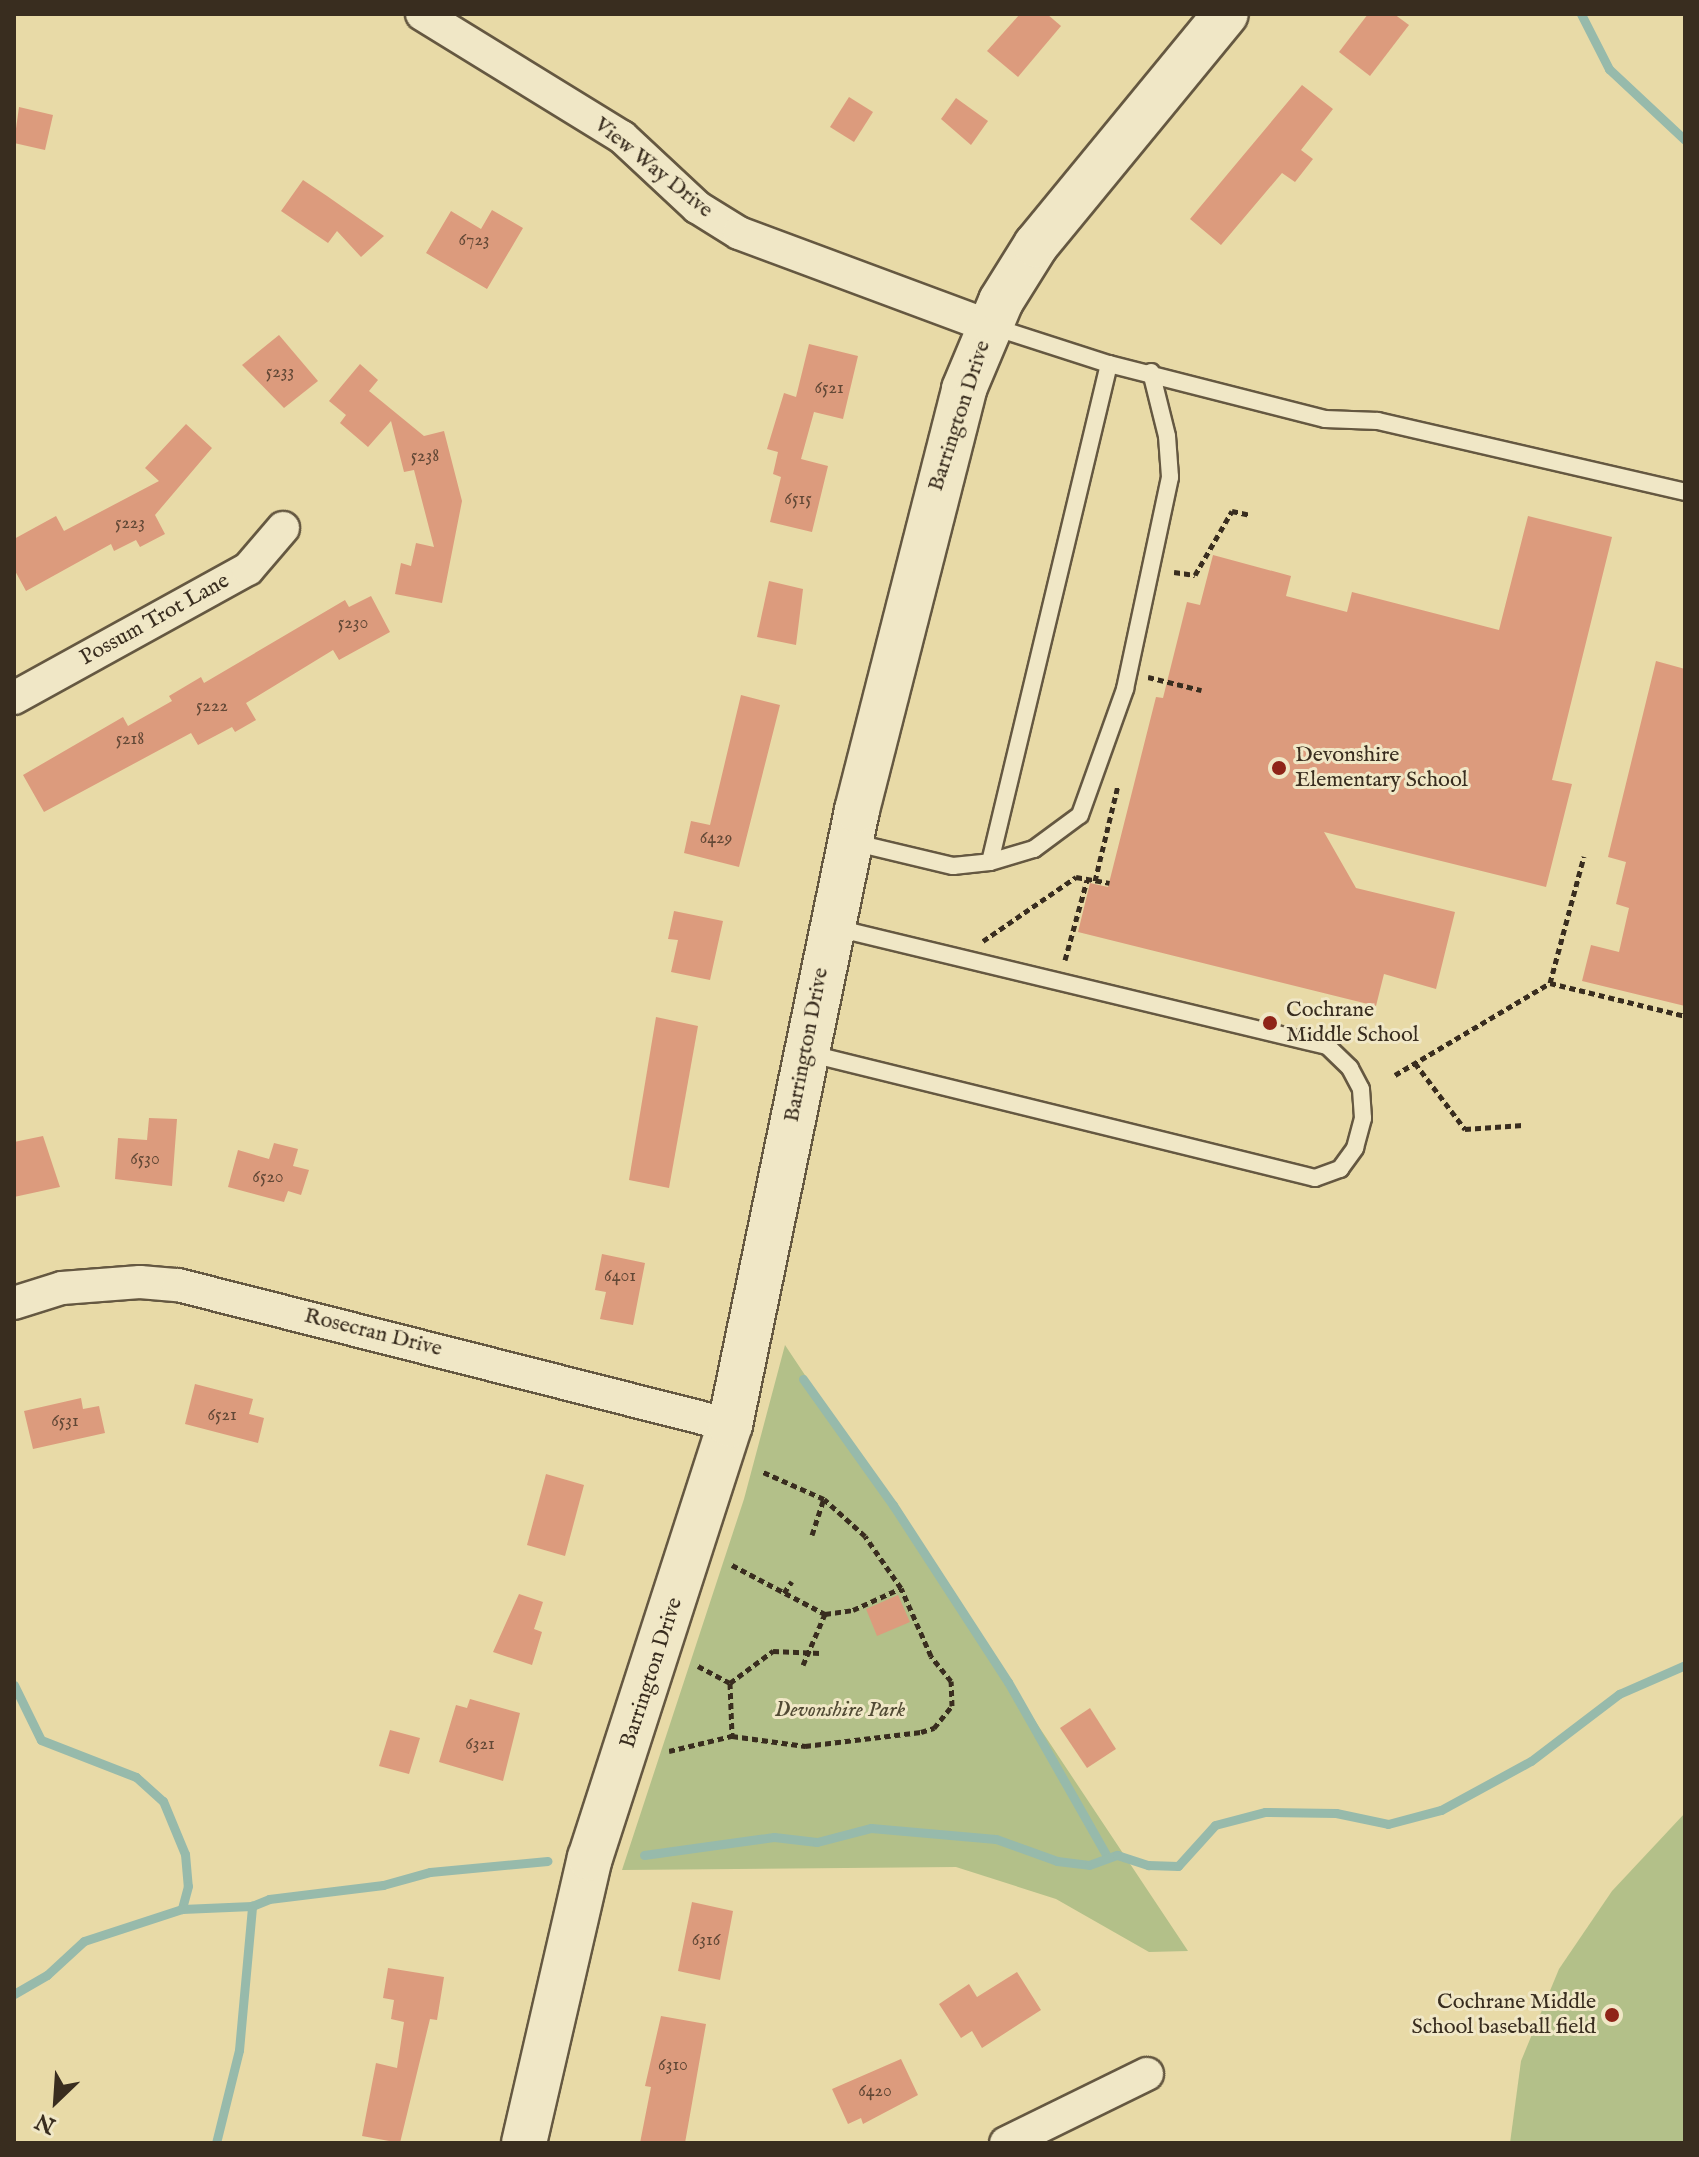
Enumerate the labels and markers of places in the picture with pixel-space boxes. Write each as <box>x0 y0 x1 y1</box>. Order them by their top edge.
place label: Devonshire Elementary School <box>1295 742 1468 794</box>
marker: Devonshire Elementary School <box>1270 759 1288 777</box>
place label: Cochrane Middle School <box>1286 997 1419 1048</box>
marker: Cochrane Middle School <box>1261 1014 1279 1032</box>
place label: Cochrane Middle School baseball field <box>1411 1989 1596 2040</box>
marker: Cochrane Middle School baseball field <box>1603 2006 1621 2024</box>

